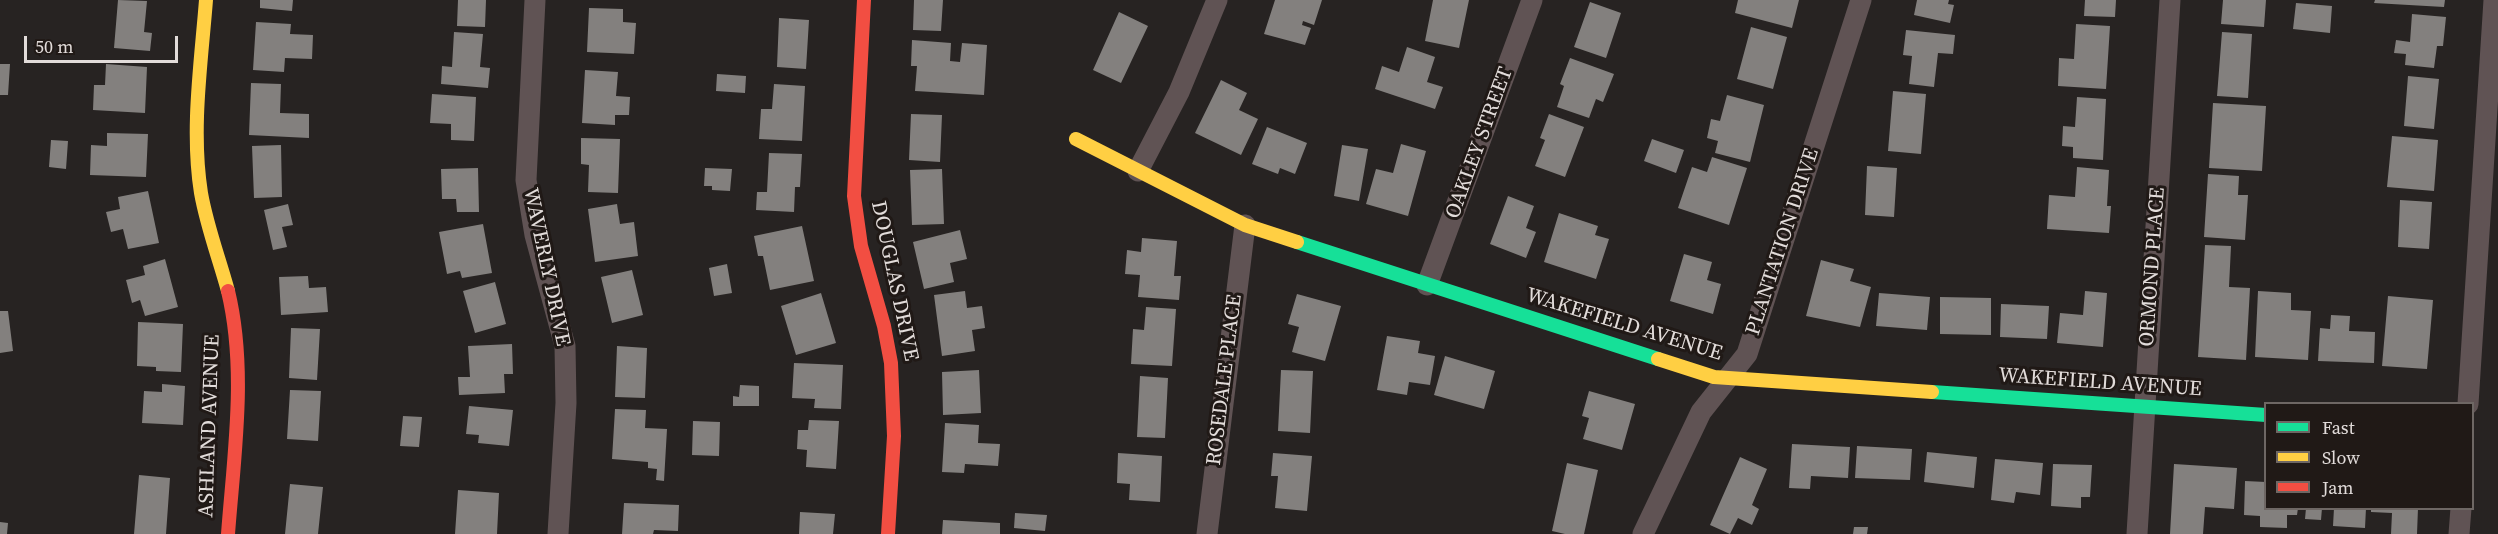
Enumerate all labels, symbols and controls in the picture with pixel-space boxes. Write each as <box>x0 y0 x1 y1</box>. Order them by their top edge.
scale bar <box>27 24 182 62</box>
text: 50 m <box>35 34 73 59</box>
street label: OAKLEY STREET <box>1441 64 1519 222</box>
street label: PLANTATION DRIVE <box>1741 145 1825 339</box>
street label: WAVERLY DRIVE <box>517 186 575 348</box>
street label: ORMOND PLACE <box>2135 187 2171 347</box>
street label: DOUGLAS DRIVE <box>865 199 923 363</box>
street label: WAKEFIELD AVENUE <box>1523 283 1725 367</box>
street label: ROSEDALE PLACE <box>1202 293 1248 467</box>
street label: ASHLAND AVENUE <box>194 334 226 518</box>
street label: WAKEFIELD AVENUE <box>1998 363 2202 403</box>
legend <box>2264 402 2474 510</box>
text: Fast <box>2322 415 2355 440</box>
text: Slow <box>2322 445 2360 470</box>
text: Jam <box>2322 475 2354 500</box>

